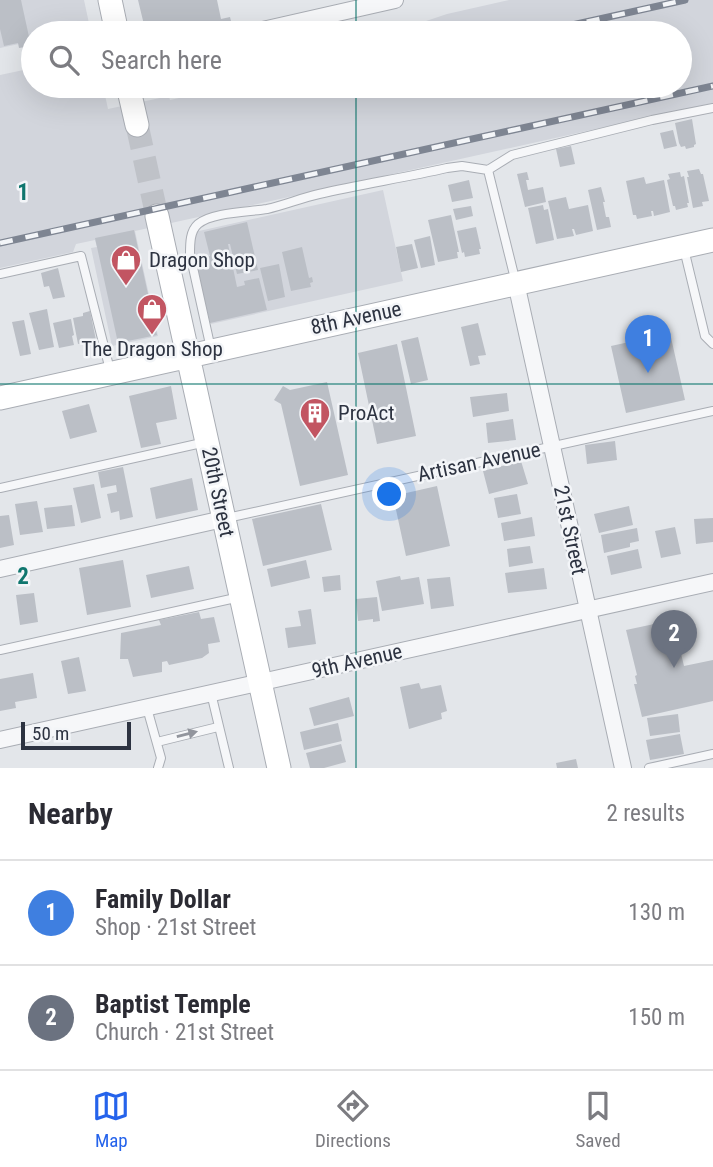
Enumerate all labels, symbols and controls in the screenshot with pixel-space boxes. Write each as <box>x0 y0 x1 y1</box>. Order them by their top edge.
search box <box>21 21 692 98</box>
icon: search <box>45 41 83 79</box>
text: Search here <box>101 45 222 75</box>
text: 1 <box>17 179 29 206</box>
shop icon: Dragon Shop <box>109 243 143 287</box>
place label: Dragon Shop <box>149 248 255 272</box>
shop icon: The Dragon Shop <box>135 292 169 336</box>
street label: 8th Avenue <box>309 297 404 339</box>
pin: 1 <box>625 315 671 373</box>
place label: The Dragon Shop <box>81 337 223 361</box>
building icon: ProAct <box>298 396 332 440</box>
place label: ProAct <box>338 401 394 425</box>
street label: Artisan Avenue <box>415 437 543 487</box>
street label: 20th Street <box>197 445 239 539</box>
your location <box>372 477 406 511</box>
street label: 21st Street <box>549 483 591 577</box>
text: 2 <box>17 563 29 590</box>
pin: 2 <box>651 610 697 668</box>
street label: 9th Avenue <box>309 639 405 683</box>
scale bar <box>21 719 131 751</box>
text: 50 m <box>32 722 69 745</box>
one-way arrow <box>176 728 198 739</box>
text: Nearby <box>28 796 113 831</box>
text: 2 results <box>607 800 685 827</box>
text: Family Dollar <box>95 884 231 914</box>
text: 1 <box>45 899 57 926</box>
text: 130 m <box>628 899 685 926</box>
text: Shop · 21st Street <box>95 914 256 941</box>
text: Baptist Temple <box>95 989 251 1019</box>
text: 2 <box>45 1004 57 1031</box>
text: 150 m <box>628 1004 685 1031</box>
text: Church · 21st Street <box>95 1019 274 1046</box>
tab: Map <box>92 1087 130 1152</box>
tab: Directions <box>315 1087 391 1152</box>
tab: Saved <box>575 1087 621 1152</box>

